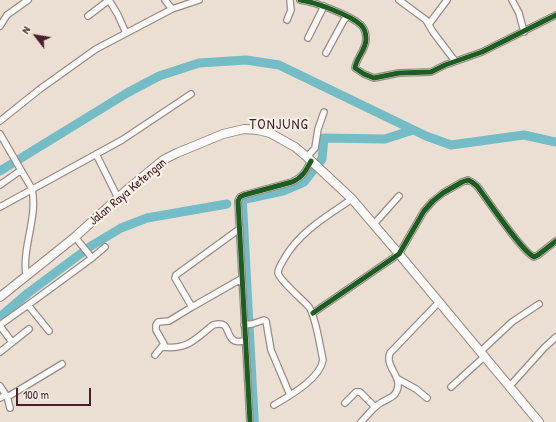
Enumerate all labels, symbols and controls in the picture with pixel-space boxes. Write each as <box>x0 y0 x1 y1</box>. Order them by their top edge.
north arrow <box>16 16 56 56</box>
text: N <box>18 24 33 36</box>
district label: TONJUNG <box>249 116 309 134</box>
street label: Jalan Raya Ketengan <box>86 155 170 229</box>
scale bar <box>18 380 93 406</box>
text: 100 m <box>23 386 49 403</box>

